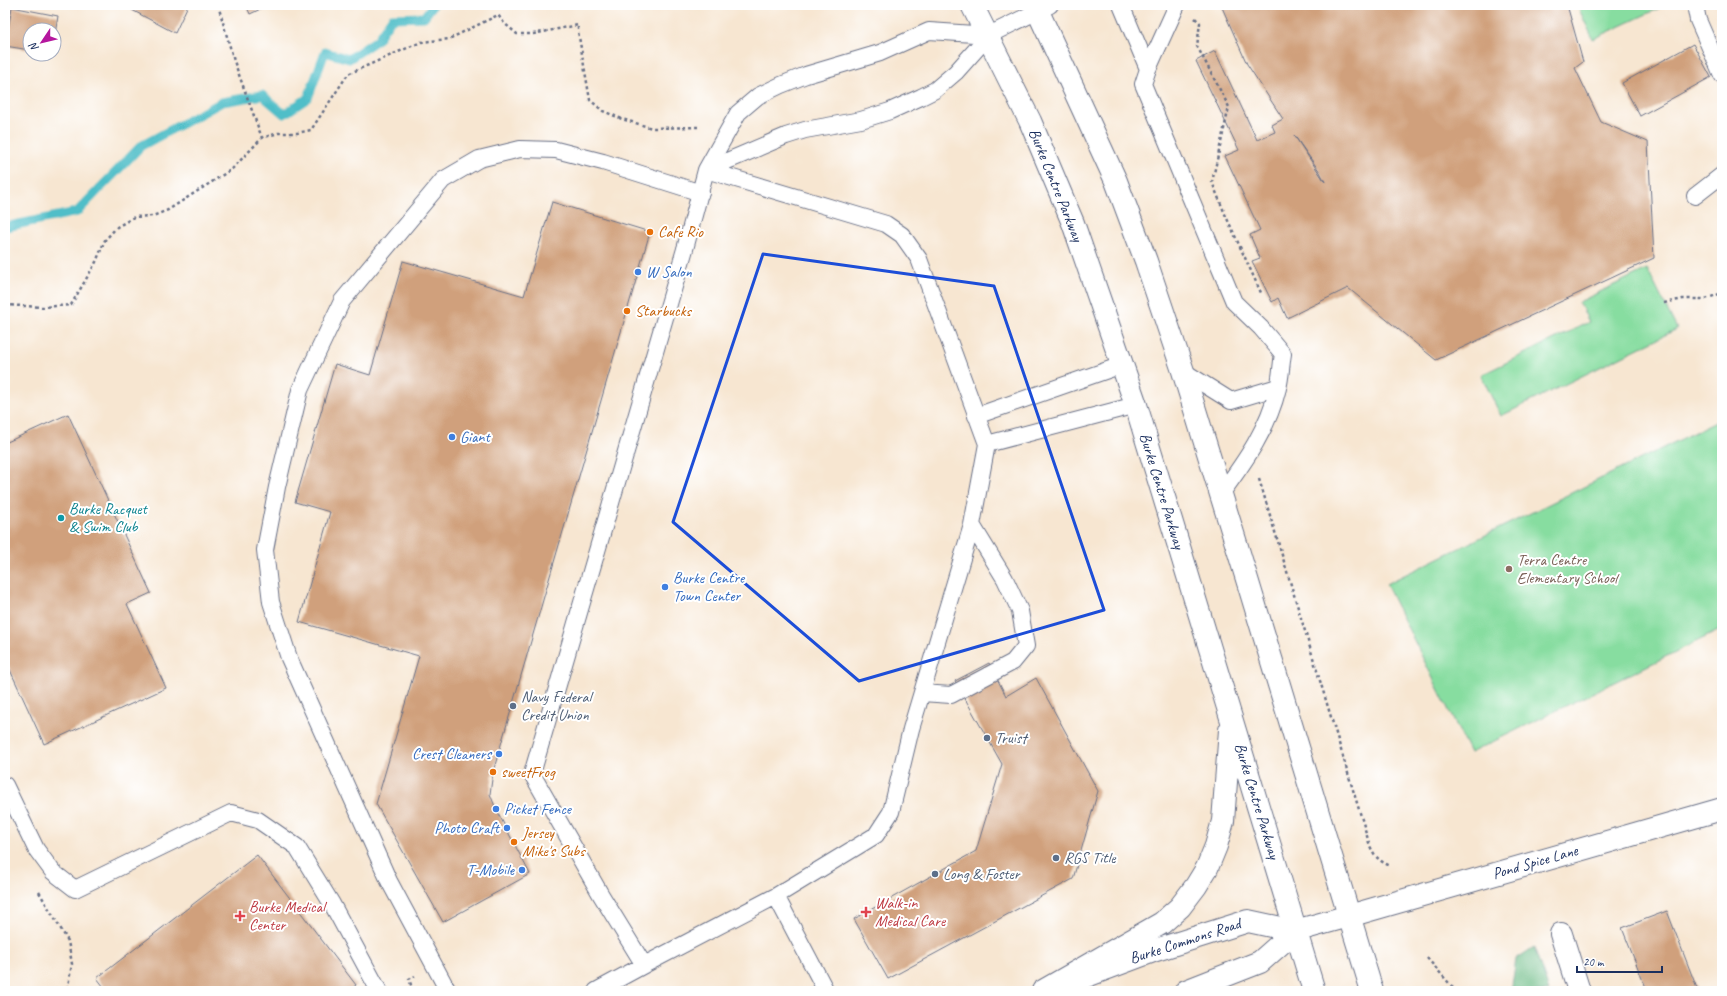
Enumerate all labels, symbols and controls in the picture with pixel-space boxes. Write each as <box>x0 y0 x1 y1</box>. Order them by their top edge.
north arrow <box>22 22 62 62</box>
text: N <box>25 39 41 55</box>
street label: Burke Centre Parkway <box>1024 126 1088 246</box>
place label: Cafe Rio <box>658 222 704 242</box>
marker: Cafe Rio <box>645 227 655 237</box>
place label: W Salon <box>646 262 693 282</box>
marker: W Salon <box>633 267 643 277</box>
place label: Starbucks <box>635 301 693 321</box>
marker: Starbucks <box>622 306 632 316</box>
place label: Giant <box>460 427 492 447</box>
street label: Burke Centre Parkway <box>1135 431 1190 553</box>
marker: Giant <box>447 432 457 442</box>
place label: Burke Racquet & Swim Club <box>69 499 148 537</box>
marker: Burke Racquet & Swim Club <box>56 513 66 523</box>
place label: Terra Centre Elementary School <box>1517 550 1620 588</box>
marker: Terra Centre Elementary School <box>1504 564 1514 574</box>
place label: Burke Centre Town Center <box>673 568 746 606</box>
marker: Burke Centre Town Center <box>660 582 670 592</box>
place label: Navy Federal Credit Union <box>521 687 595 725</box>
marker: Navy Federal Credit Union <box>508 701 518 711</box>
place label: Truist <box>995 728 1029 748</box>
marker: Truist <box>982 733 992 743</box>
street label: Burke Centre Parkway <box>1230 741 1285 863</box>
place label: Crest Cleaners <box>412 744 493 764</box>
marker: Crest Cleaners <box>494 749 504 759</box>
place label: sweetFrog <box>501 762 556 782</box>
marker: sweetFrog <box>488 767 498 777</box>
place label: Picket Fence <box>504 799 573 819</box>
marker: Picket Fence <box>491 804 501 814</box>
place label: Photo Craft <box>434 818 501 838</box>
marker: Photo Craft <box>502 823 512 833</box>
place label: Jersey Mike's Subs <box>521 823 586 861</box>
marker: Jersey Mike's Subs <box>509 837 519 847</box>
street label: Pond Spice Lane <box>1490 840 1582 884</box>
place label: RGS Title <box>1064 848 1117 868</box>
marker: RGS Title <box>1051 853 1061 863</box>
place label: T-Mobile <box>466 860 516 880</box>
place label: Long & Foster <box>943 864 1021 884</box>
marker: T-Mobile <box>517 865 527 875</box>
marker: Long & Foster <box>930 869 940 879</box>
place label: Walk-in Medical Care <box>875 893 947 931</box>
place label: Burke Medical Center <box>249 897 328 935</box>
marker: Walk-in Medical Care <box>860 906 872 918</box>
marker: Burke Medical Center <box>234 910 246 922</box>
street label: Burke Commons Road <box>1127 913 1246 968</box>
scale bar <box>1577 948 1662 974</box>
text: 20 m <box>1583 954 1605 970</box>

